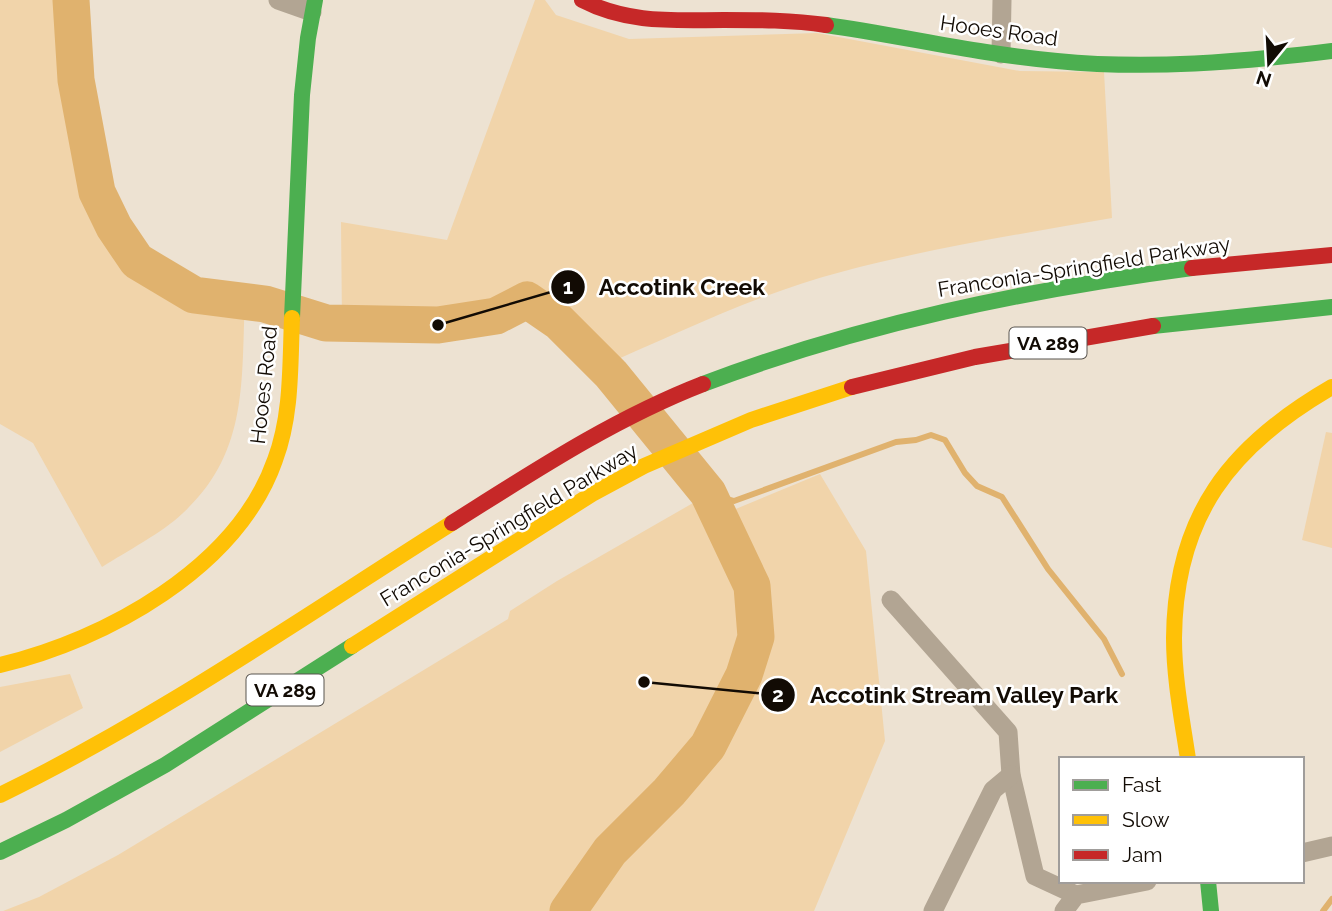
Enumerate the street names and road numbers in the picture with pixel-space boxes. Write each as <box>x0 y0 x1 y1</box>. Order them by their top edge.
street label: Hooes Road <box>939 10 1059 51</box>
street label: Franconia-Springfield Parkway <box>936 231 1232 302</box>
street label: Hooes Road <box>245 325 282 445</box>
road number: VA 289 <box>1010 328 1086 358</box>
street label: Franconia-Springfield Parkway <box>376 438 642 611</box>
road number: VA 289 <box>246 674 324 706</box>

